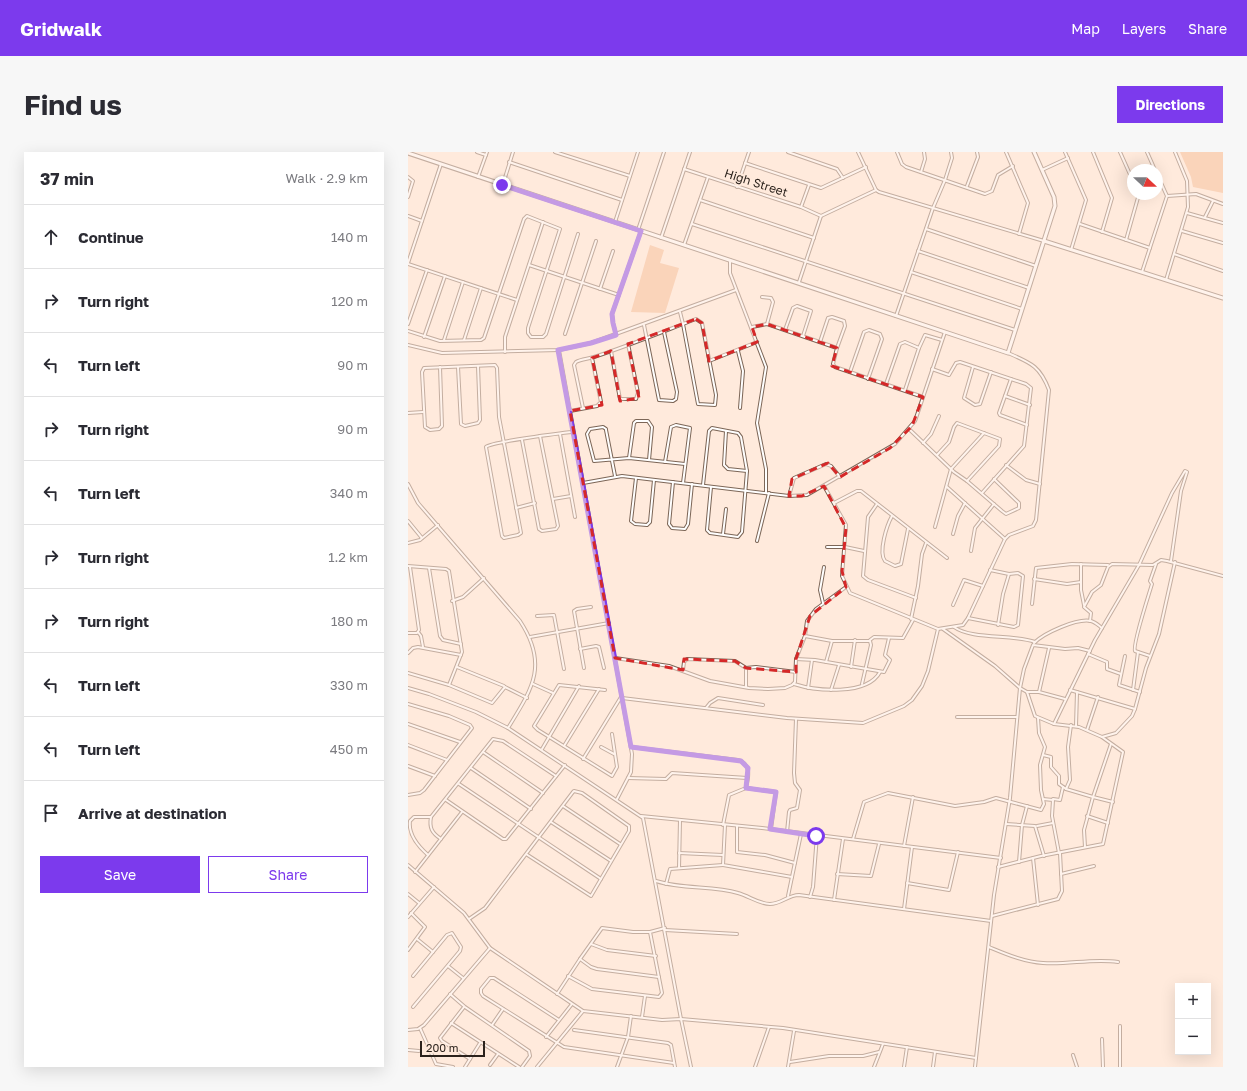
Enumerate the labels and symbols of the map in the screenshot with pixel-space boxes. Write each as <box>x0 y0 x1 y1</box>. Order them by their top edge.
north arrow <box>1127 164 1163 200</box>
street label: High Street <box>723 165 790 200</box>
route end <box>493 176 511 194</box>
route start <box>807 827 825 845</box>
scale bar <box>420 1039 485 1058</box>

